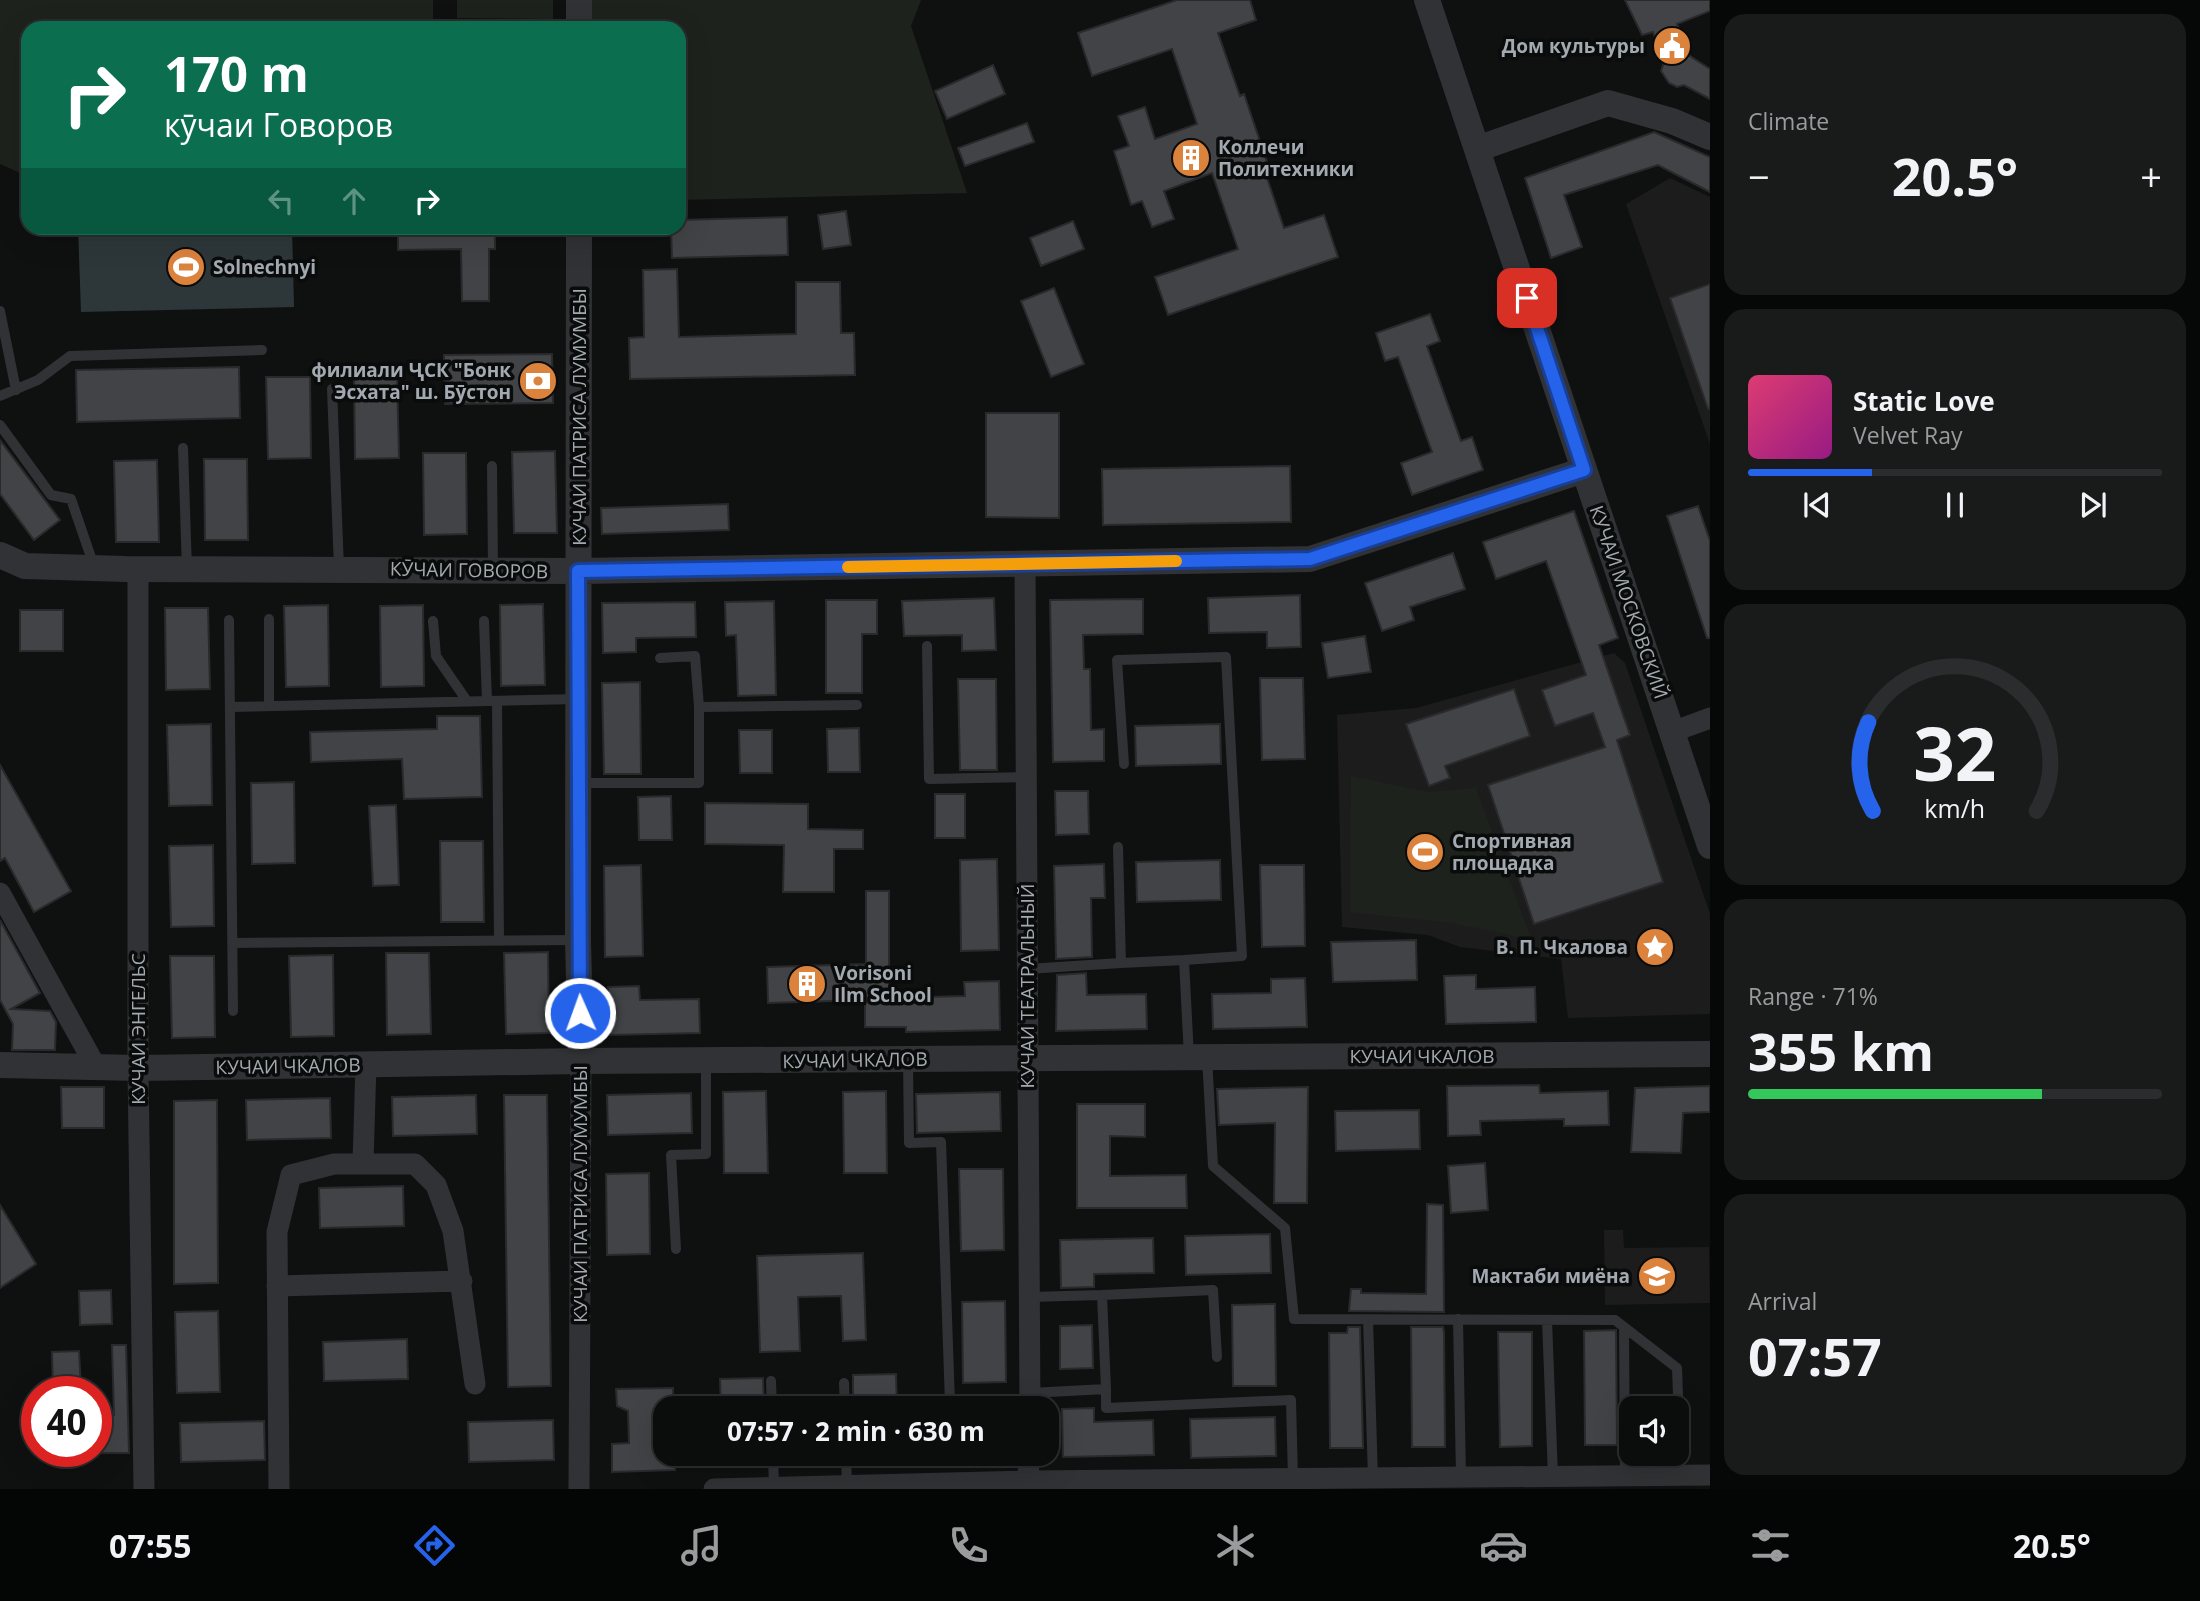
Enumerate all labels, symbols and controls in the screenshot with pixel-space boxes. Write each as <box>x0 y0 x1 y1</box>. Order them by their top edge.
public building icon: Дом культуры <box>1651 25 1693 67</box>
place label: Дом культуры <box>1502 33 1645 59</box>
text: 170 m <box>164 40 309 106</box>
icon: right <box>49 49 140 140</box>
text: кӯчаи Говоров <box>164 103 393 146</box>
text: Climate <box>1748 105 1829 137</box>
place label: Коллечи Политехники <box>1218 134 1354 182</box>
building icon: Коллечи Политехники <box>1170 137 1212 179</box>
text: 20.5° <box>1892 140 2018 211</box>
text: − <box>1748 150 1770 202</box>
text: + <box>2140 150 2162 202</box>
icon: left <box>262 182 300 220</box>
icon: ahead <box>335 182 373 220</box>
icon: right <box>408 182 446 220</box>
sports icon: Solnechnyi <box>165 246 207 288</box>
place label: Solnechnyi <box>213 254 316 280</box>
pin <box>1497 268 1557 328</box>
icon: arrive <box>1508 279 1546 317</box>
street label: КУЧАИ ПАТРИСА ЛУМУМБЫ <box>566 288 592 546</box>
place label: филиали ҶСК "Бонк Эсхата" ш. Бӯстон <box>311 357 511 405</box>
bank icon: филиали ҶСК "Бонк Эсхата" ш. Бӯстон <box>517 360 559 402</box>
text: Static Love <box>1853 383 1995 419</box>
text: Velvet Ray <box>1853 419 1963 451</box>
icon: previous <box>1798 486 1836 524</box>
icon: pause <box>1936 486 1974 524</box>
icon: next <box>2074 486 2112 524</box>
street label: КУЧАИ МОСКОВСКИЙ <box>1584 502 1674 702</box>
street label: КӮЧАИ ГОВОРОВ <box>390 556 548 584</box>
text: 32 <box>1913 703 1997 802</box>
text: km/h <box>1925 790 1985 824</box>
place label: Спортивная площадка <box>1452 828 1572 876</box>
sports icon: Спортивная площадка <box>1404 831 1446 873</box>
street label: КУЧАИ ТЕАТРАЛЬНЫЙ <box>1014 884 1040 1088</box>
place icon: В. П. Чкалова <box>1634 926 1676 968</box>
place label: В. П. Чкалова <box>1496 934 1628 960</box>
street label: КУЧАИ ЭНГЕЛЬС <box>125 953 151 1105</box>
place label: Vorisoni Ilm School <box>834 960 932 1008</box>
building icon: Vorisoni Ilm School <box>786 963 828 1005</box>
position arrow <box>543 976 617 1050</box>
text: Range · 71% <box>1748 980 1878 1012</box>
text: 355 km <box>1748 1015 1934 1086</box>
street label: КУЧАИ ЧКАЛОВ <box>1349 1043 1495 1069</box>
street label: КУЧАИ ЧКАЛОВ <box>782 1046 928 1074</box>
street label: КУЧАИ ЧКАЛОВ <box>215 1052 361 1080</box>
street label: КУЧАИ ПАТРИСА ЛУМУМБЫ <box>567 1065 593 1323</box>
school or university icon: Мактаби миёна <box>1636 1255 1678 1297</box>
place label: Мактаби миёна <box>1471 1263 1630 1289</box>
text: Arrival <box>1748 1285 1817 1317</box>
text: 07:57 <box>1748 1320 1882 1391</box>
speed limit sign: 40 <box>21 1376 112 1467</box>
map controls <box>1619 1396 1689 1466</box>
button: sound <box>1619 1396 1689 1466</box>
text: 07:57 · 2 min · 630 m <box>727 1413 985 1449</box>
icon: directions <box>410 1521 459 1570</box>
icon: music <box>677 1521 726 1570</box>
icon: phone <box>944 1521 993 1570</box>
icon: climate <box>1211 1521 1260 1570</box>
icon: car <box>1479 1521 1528 1570</box>
icon: filters <box>1746 1521 1795 1570</box>
text: 07:55 <box>109 1524 191 1567</box>
text: 20.5° <box>2013 1524 2091 1567</box>

